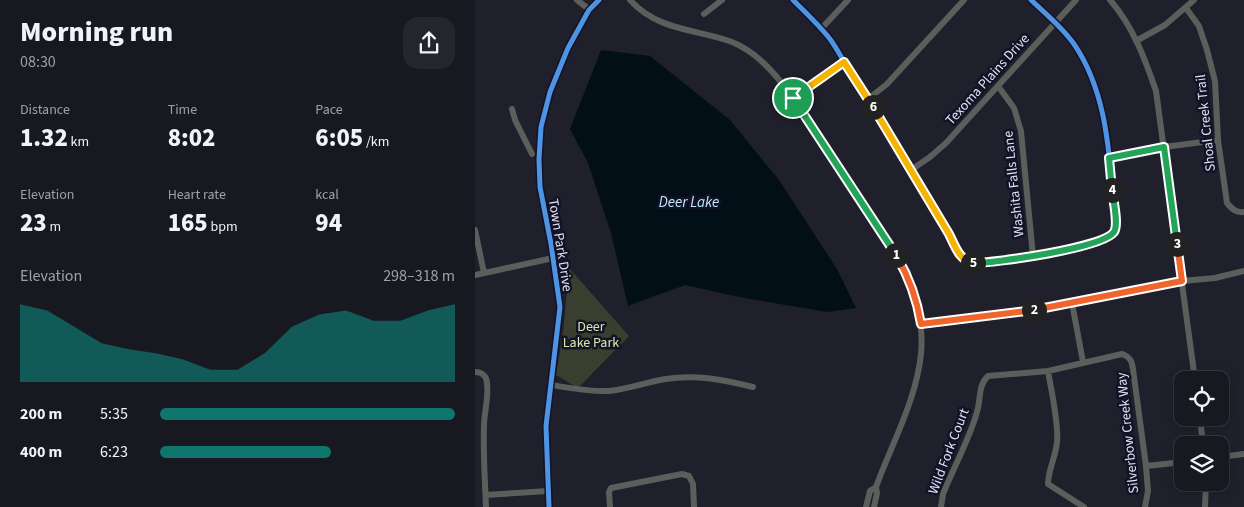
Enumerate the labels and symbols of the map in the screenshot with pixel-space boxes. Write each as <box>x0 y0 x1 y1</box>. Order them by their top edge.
street label: Texoma Plains Drive <box>941 29 1034 130</box>
street label: Shoal Creek Trail <box>1191 73 1221 173</box>
pin <box>772 77 814 119</box>
pin: 6 <box>861 94 885 120</box>
street label: Washita Falls Lane <box>998 130 1030 238</box>
pin: 4 <box>1099 178 1125 202</box>
water label: Deer Lake <box>659 192 719 213</box>
street label: Town Park Drive <box>543 197 577 293</box>
pin: 3 <box>1165 232 1189 256</box>
pin: 1 <box>883 242 909 268</box>
pin: 5 <box>961 250 985 276</box>
pin: 2 <box>1021 298 1047 322</box>
park label: Deer Lake Park <box>563 317 619 353</box>
street label: Silverbow Creek Way <box>1112 371 1144 494</box>
street label: Wild Fork Court <box>923 405 975 497</box>

